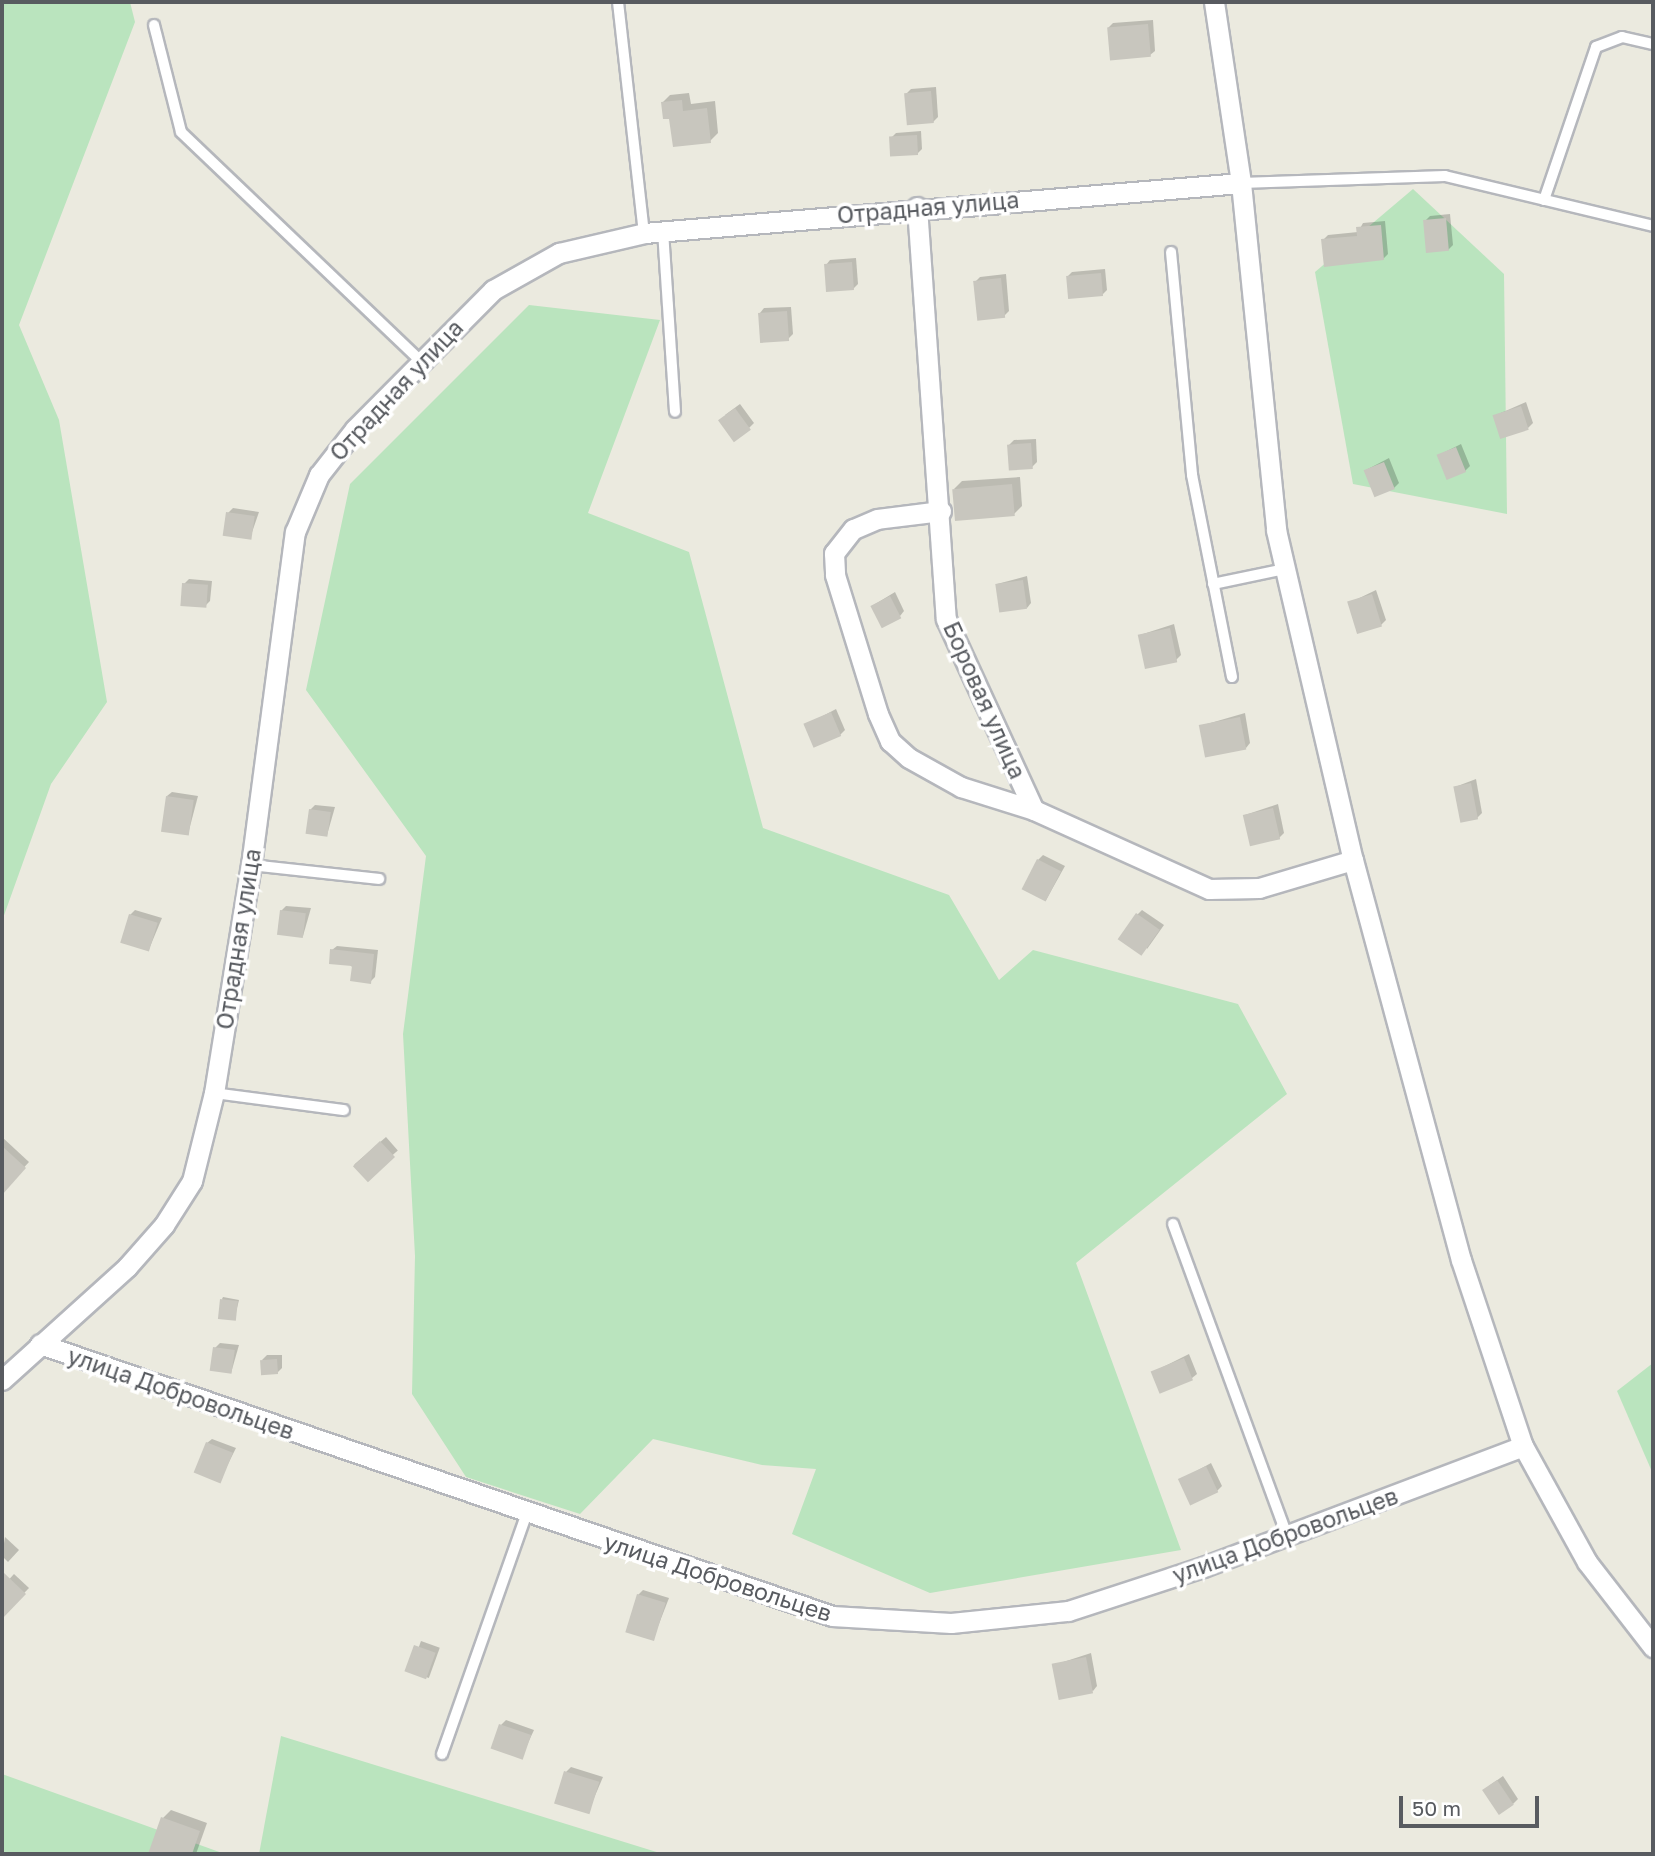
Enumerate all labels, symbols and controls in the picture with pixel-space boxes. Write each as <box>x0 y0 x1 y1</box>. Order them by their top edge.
street label: Отрадная улица <box>836 185 1020 229</box>
street label: Отрадная улица <box>324 314 468 466</box>
street label: Боровая улица <box>938 617 1032 783</box>
street label: Отрадная улица <box>210 847 266 1031</box>
street label: улица Добровольцев <box>64 1341 298 1445</box>
street label: улица Добровольцев <box>1169 1481 1401 1589</box>
street label: улица Добровольцев <box>601 1527 835 1627</box>
scale bar <box>1403 1783 1543 1827</box>
text: 50 m <box>1412 1795 1461 1821</box>

